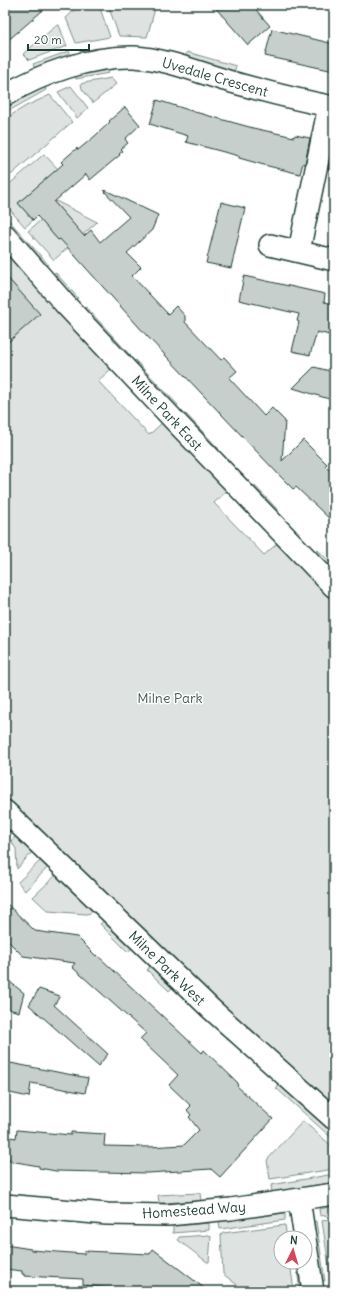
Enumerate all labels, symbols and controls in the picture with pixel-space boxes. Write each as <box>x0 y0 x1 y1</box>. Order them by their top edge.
scale bar <box>28 26 89 52</box>
text: 20 m <box>34 32 62 47</box>
street label: Uvedale Crescent <box>160 53 270 101</box>
street label: Milne Park East <box>128 372 206 454</box>
park label: Milne Park <box>137 689 203 707</box>
street label: Milne Park West <box>125 927 209 1009</box>
street label: Homestead Way <box>142 1197 246 1223</box>
north arrow <box>273 1230 313 1270</box>
text: N <box>289 1233 298 1247</box>

